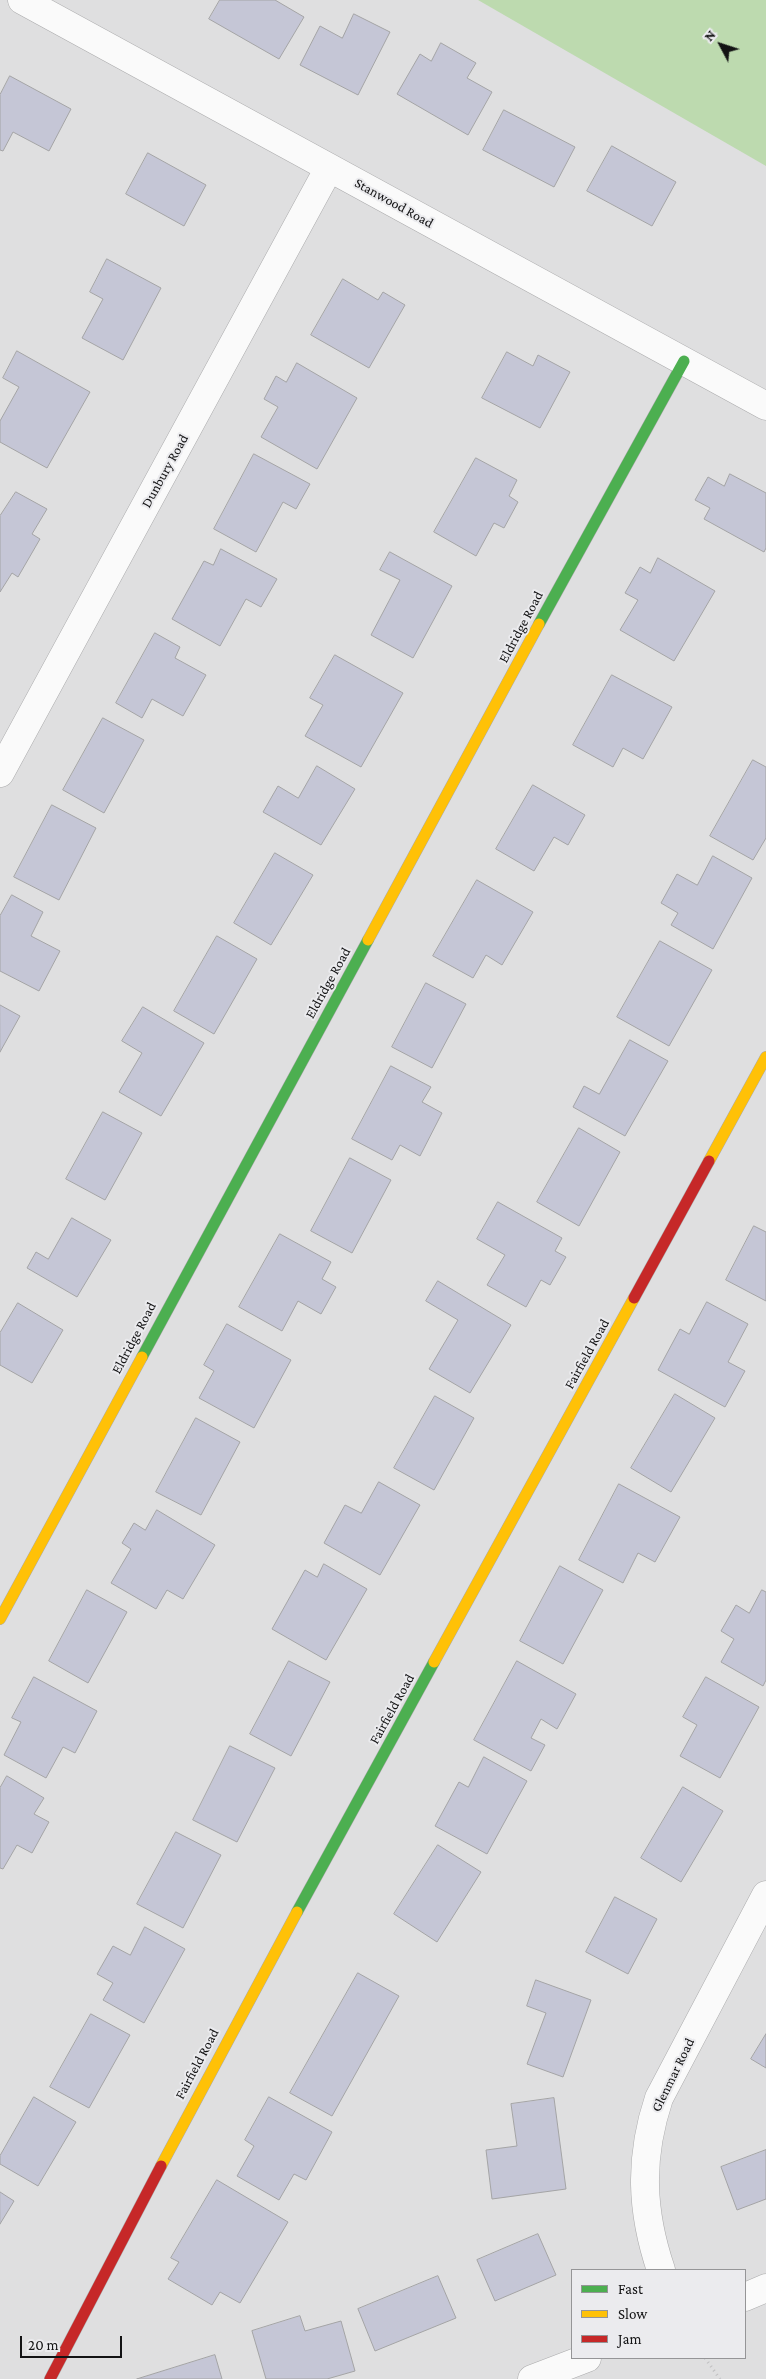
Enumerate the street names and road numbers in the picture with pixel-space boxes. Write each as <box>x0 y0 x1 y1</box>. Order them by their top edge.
street label: Stanwood Road <box>352 174 436 232</box>
street label: Dunbury Road <box>138 431 192 511</box>
street label: Eldridge Road <box>495 588 547 666</box>
street label: Eldridge Road <box>302 945 354 1021</box>
street label: Eldridge Road <box>108 1299 160 1377</box>
street label: Fairfield Road <box>561 1316 613 1392</box>
street label: Fairfield Road <box>366 1671 418 1747</box>
street label: Fairfield Road <box>171 2026 223 2102</box>
street label: Glenmar Road <box>648 2035 698 2115</box>

